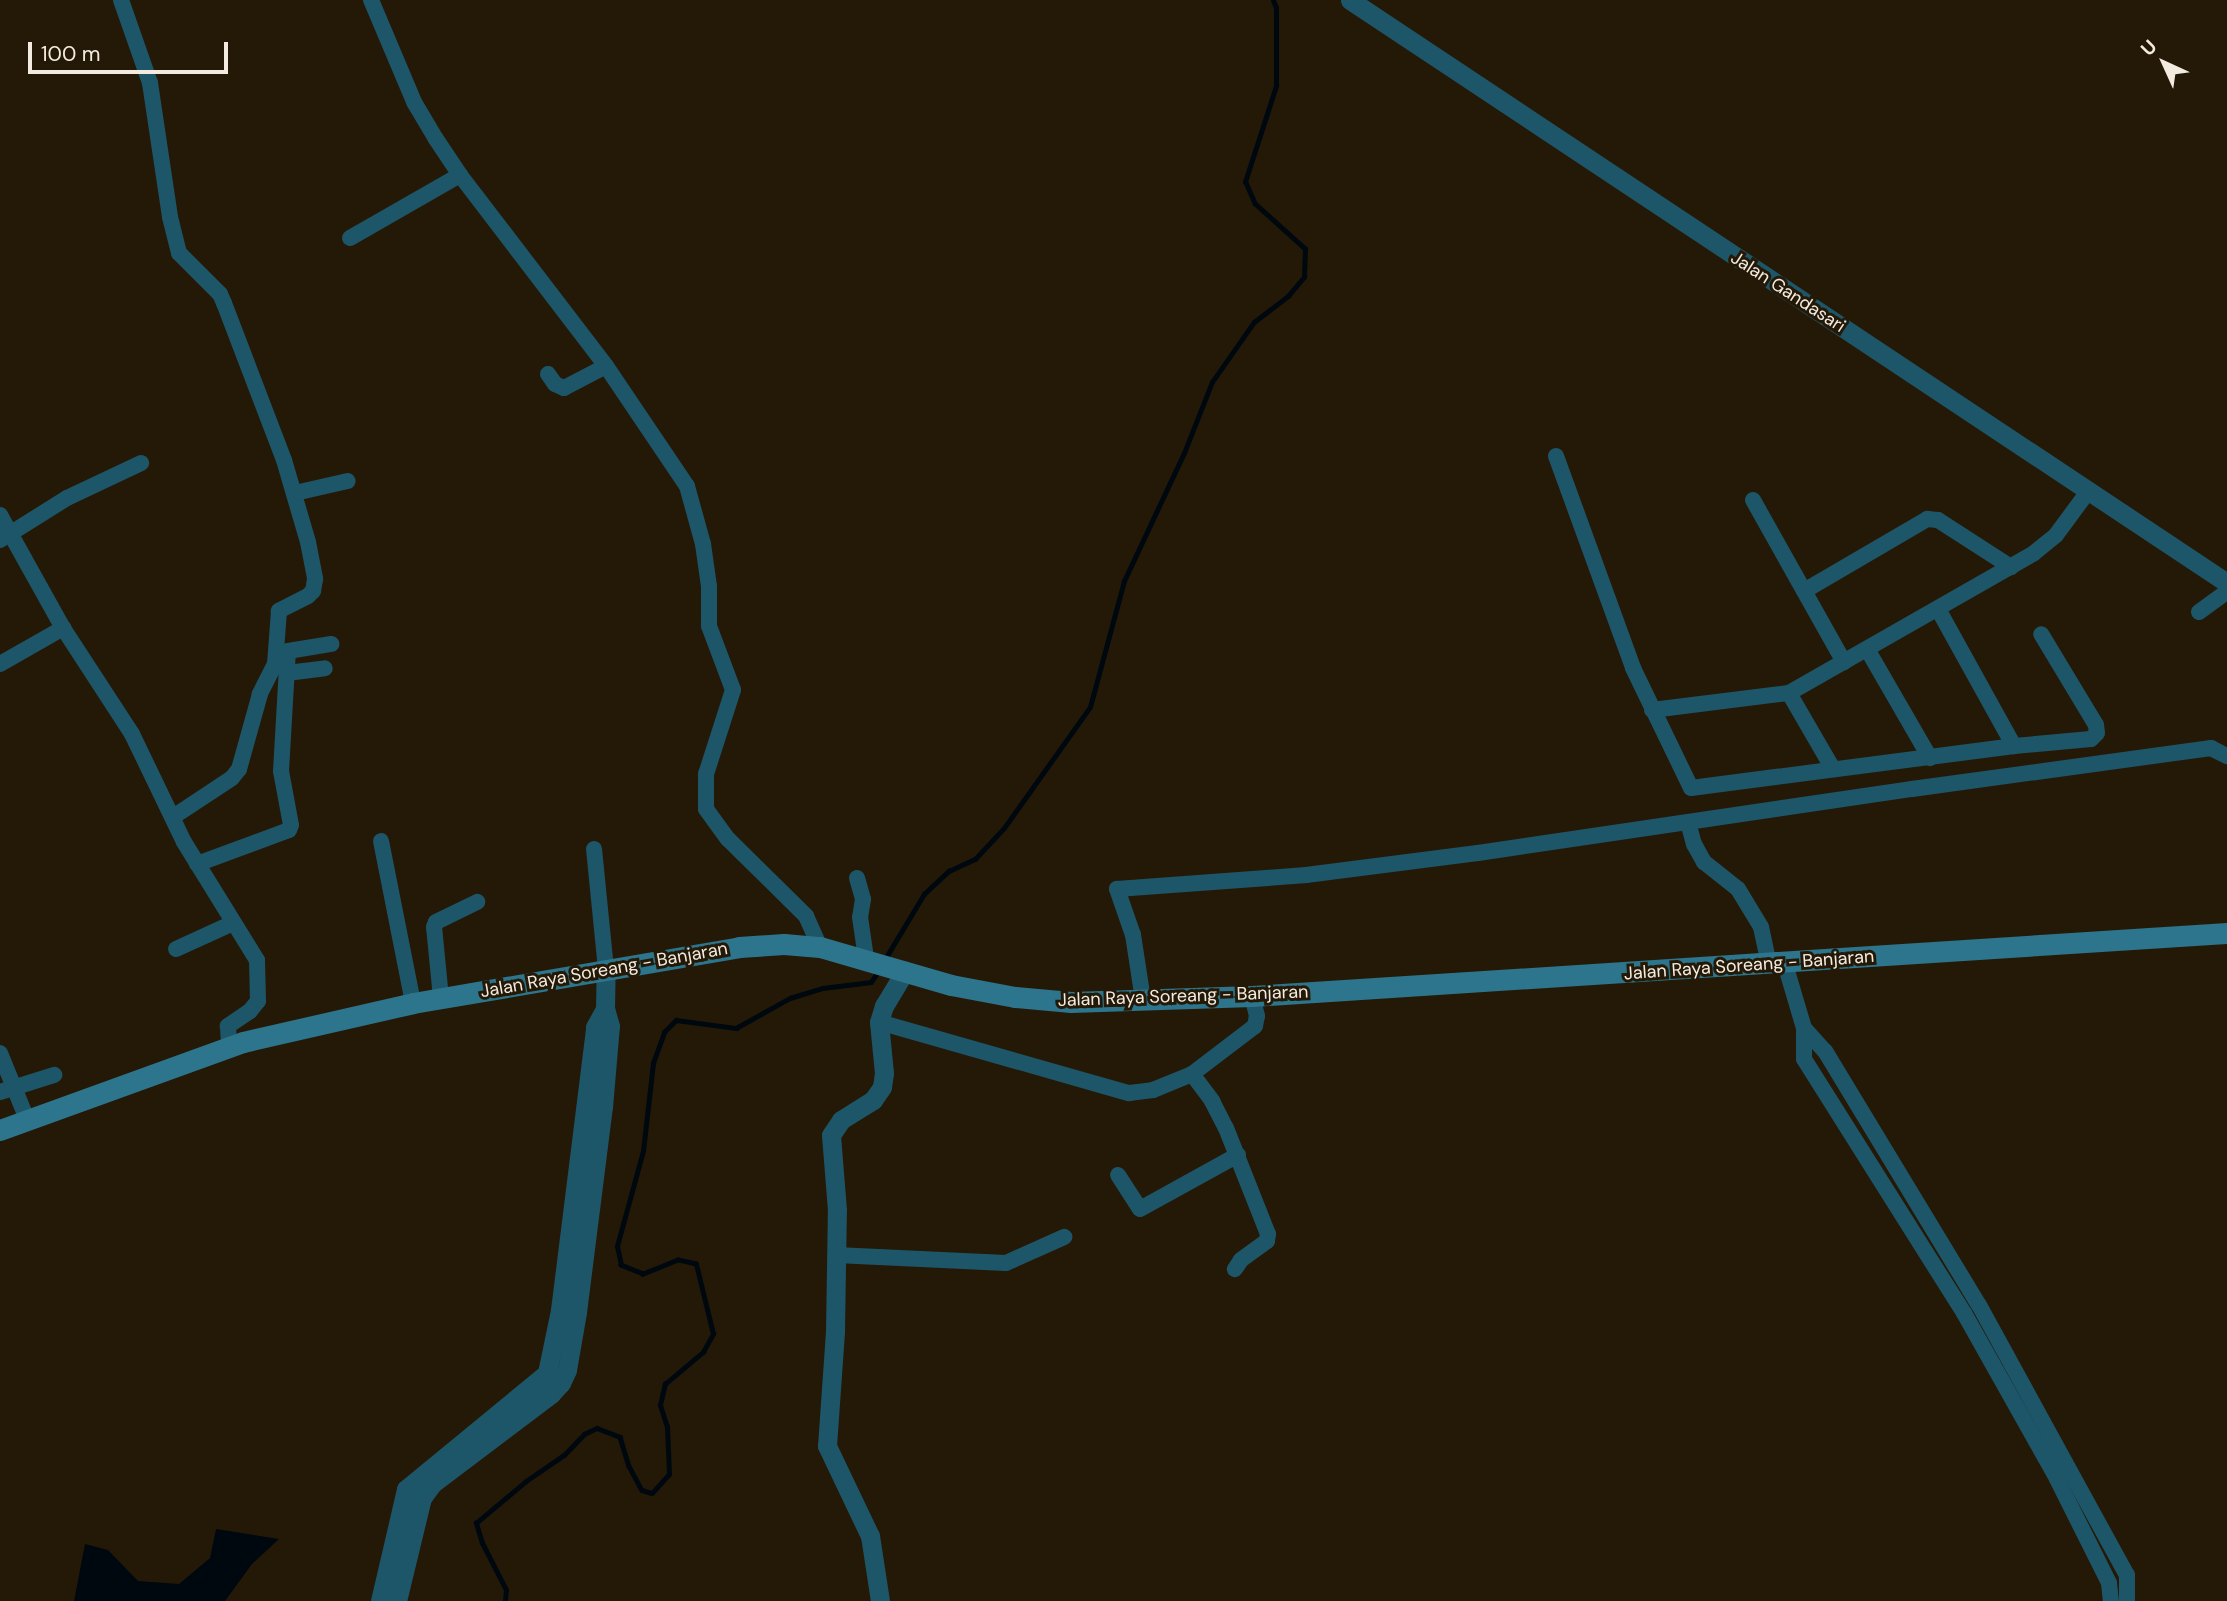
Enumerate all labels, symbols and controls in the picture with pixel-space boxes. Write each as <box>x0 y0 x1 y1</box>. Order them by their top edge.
scale bar <box>32 28 231 72</box>
north arrow <box>2129 28 2199 98</box>
text: U <box>2135 34 2162 61</box>
text: 100 m <box>41 40 101 68</box>
street label: Jalan Gandasari <box>1727 247 1849 337</box>
street label: Jalan Raya Soreang - Banjaran <box>479 938 729 1002</box>
street label: Jalan Raya Soreang - Banjaran <box>1623 945 1875 985</box>
street label: Jalan Raya Soreang - Banjaran <box>1057 981 1309 1011</box>

